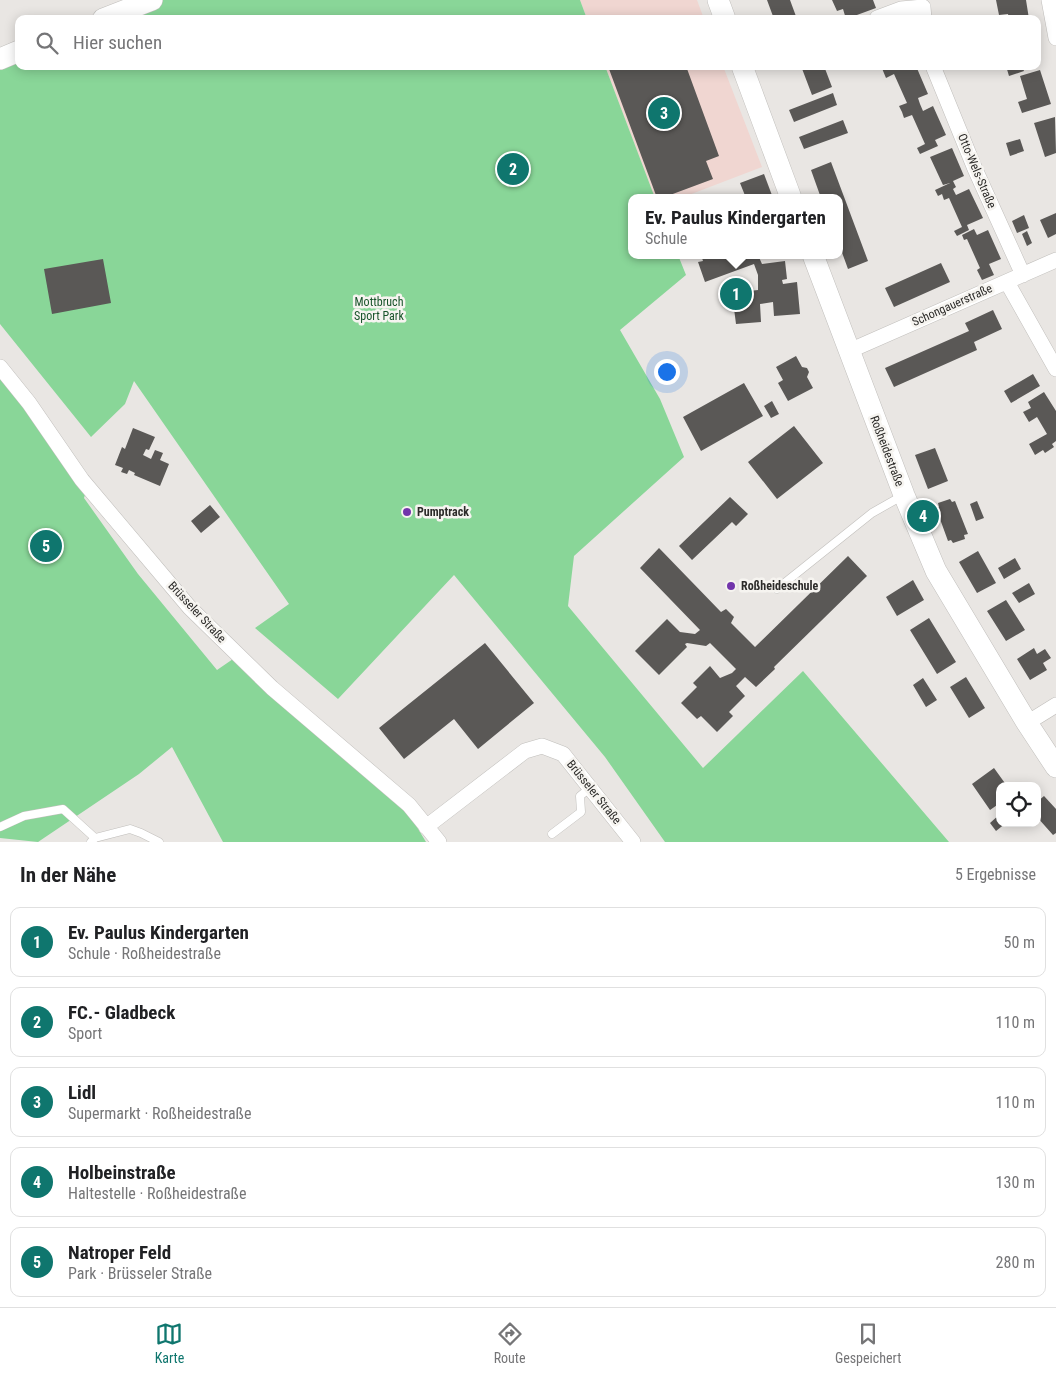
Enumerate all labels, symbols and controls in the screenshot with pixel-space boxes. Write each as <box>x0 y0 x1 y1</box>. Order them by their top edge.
search box <box>15 15 1041 70</box>
icon: search <box>33 29 61 57</box>
text: Hier suchen <box>73 31 162 54</box>
pin: 3 <box>648 94 680 132</box>
street label: Otto-Wels-Straße <box>955 132 999 211</box>
pin: 2 <box>497 150 529 188</box>
popup <box>628 194 843 259</box>
text: Ev. Paulus Kindergarten <box>645 206 826 229</box>
text: Schule <box>645 229 687 248</box>
pin: 1 <box>720 275 752 313</box>
street label: Schongauerstraße <box>910 281 995 329</box>
park label: Mottbruch Sport Park <box>354 295 404 323</box>
your location <box>654 359 680 385</box>
street label: Roßheidestraße <box>867 414 907 489</box>
pin: 4 <box>907 497 939 535</box>
place label: Pumptrack <box>417 505 469 519</box>
marker: Pumptrack <box>401 506 413 518</box>
pin: 5 <box>30 527 62 565</box>
street label: Brüsseler Straße <box>165 579 229 646</box>
place label: Roßheideschule <box>741 579 818 593</box>
marker: Roßheideschule <box>725 580 737 592</box>
street label: Brüsseler Straße <box>564 757 624 827</box>
map controls <box>996 782 1041 827</box>
button: locate <box>996 782 1041 827</box>
text: In der Nähe <box>20 863 116 887</box>
text: 5 Ergebnisse <box>955 865 1036 884</box>
text: Ev. Paulus Kindergarten <box>68 921 249 944</box>
text: 1 <box>33 933 41 952</box>
text: 50 m <box>1003 933 1035 952</box>
text: Schule · Roßheidestraße <box>68 944 221 963</box>
text: FC.- Gladbeck <box>68 1001 175 1024</box>
text: 2 <box>33 1013 41 1032</box>
text: 110 m <box>996 1013 1035 1032</box>
text: Sport <box>68 1024 102 1043</box>
text: Lidl <box>68 1081 96 1104</box>
text: 3 <box>33 1093 41 1112</box>
text: 110 m <box>996 1093 1035 1112</box>
text: Supermarkt · Roßheidestraße <box>68 1104 251 1123</box>
text: Holbeinstraße <box>68 1161 176 1184</box>
text: 4 <box>33 1173 41 1192</box>
text: 130 m <box>996 1173 1035 1192</box>
text: Haltestelle · Roßheidestraße <box>68 1184 246 1203</box>
text: Natroper Feld <box>68 1241 171 1264</box>
text: 5 <box>33 1253 41 1272</box>
text: 280 m <box>996 1253 1035 1272</box>
text: Park · Brüsseler Straße <box>68 1264 212 1283</box>
tab: Karte <box>155 1320 184 1366</box>
tab: Route <box>494 1320 526 1366</box>
tab: Gespeichert <box>835 1320 901 1366</box>

